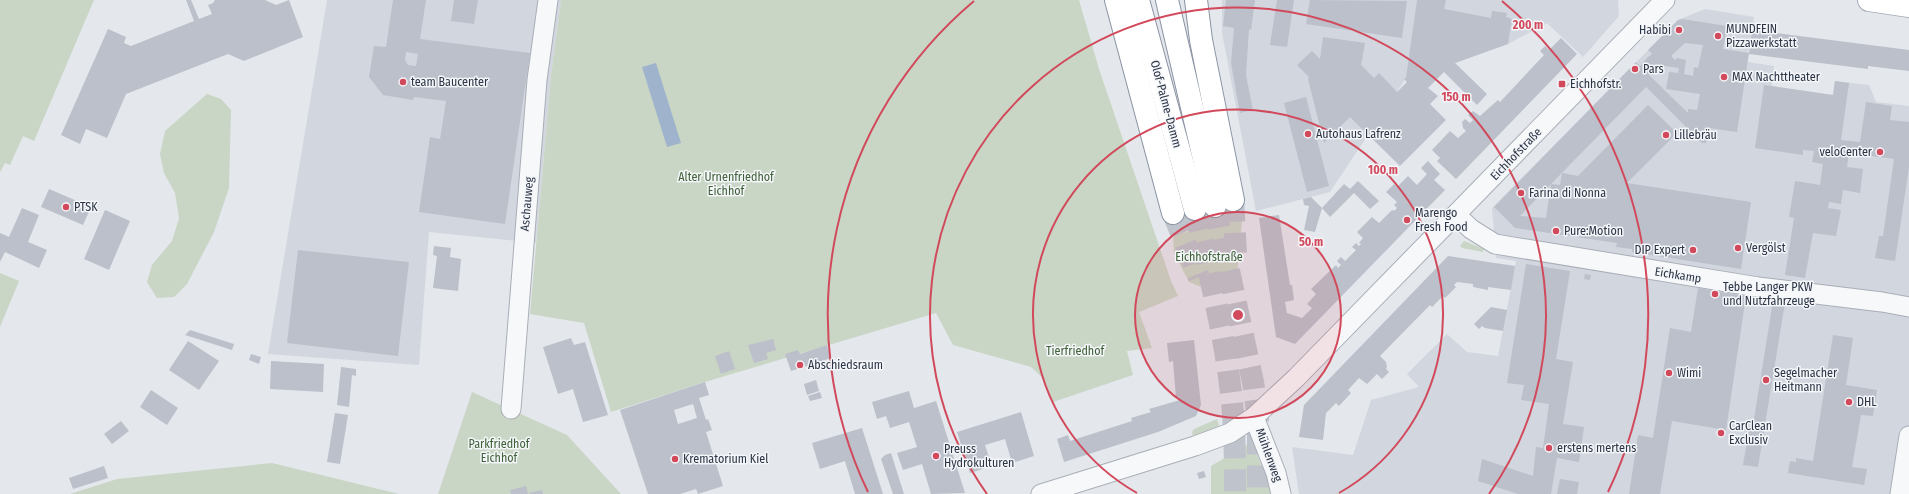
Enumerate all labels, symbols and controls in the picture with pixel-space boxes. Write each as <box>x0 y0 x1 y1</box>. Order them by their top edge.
text: 200 m <box>1512 18 1543 32</box>
place label: MUNDFEIN Pizzawerkstatt <box>1726 22 1797 50</box>
place label: Habibi <box>1639 23 1671 37</box>
marker: Habibi <box>1674 25 1684 35</box>
marker: MUNDFEIN Pizzawerkstatt <box>1713 31 1723 41</box>
street label: Olof-Palme-Damm <box>1148 59 1184 149</box>
place label: Pars <box>1643 62 1664 76</box>
marker: Pars <box>1630 64 1640 74</box>
place label: MAX Nachttheater <box>1732 70 1821 84</box>
marker: MAX Nachttheater <box>1719 72 1729 82</box>
place label: team Baucenter <box>411 75 489 89</box>
marker: team Baucenter <box>398 77 408 87</box>
place label: Eichhofstr. <box>1570 77 1622 91</box>
marker: Eichhofstr. <box>1557 79 1567 89</box>
text: 150 m <box>1441 90 1471 104</box>
street label: Eichhofstraße <box>1488 125 1545 183</box>
place label: Autohaus Lafrenz <box>1316 127 1401 141</box>
place label: Lillebräu <box>1674 128 1717 142</box>
marker: Autohaus Lafrenz <box>1303 129 1313 139</box>
marker: Lillebräu <box>1661 130 1671 140</box>
place label: veloCenter <box>1819 145 1873 159</box>
marker: veloCenter <box>1875 147 1885 157</box>
text: 100 m <box>1368 163 1398 177</box>
park label: Alter Urnenfriedhof Eichhof <box>678 170 775 198</box>
street label: Aschauweg <box>518 176 536 232</box>
place label: Farina di Nonna <box>1529 186 1606 200</box>
marker: Farina di Nonna <box>1516 188 1526 198</box>
place label: PTSK <box>74 200 98 214</box>
marker: PTSK <box>61 202 71 212</box>
place label: Marengo Fresh Food <box>1415 206 1468 234</box>
marker: Marengo Fresh Food <box>1402 215 1412 225</box>
place label: Pure:Motion <box>1564 224 1623 238</box>
marker: Pure:Motion <box>1551 226 1561 236</box>
text: 50 m <box>1299 235 1323 249</box>
place label: Vergölst <box>1746 241 1786 255</box>
place label: DIP Expert <box>1634 243 1685 257</box>
marker: Vergölst <box>1733 243 1743 253</box>
marker: DIP Expert <box>1688 245 1698 255</box>
park label: Eichhofstraße <box>1175 250 1243 264</box>
street label: Eichkamp <box>1654 264 1702 286</box>
place label: Tebbe Langer PKW und Nutzfahrzeuge <box>1723 280 1815 308</box>
marker: Tebbe Langer PKW und Nutzfahrzeuge <box>1710 289 1720 299</box>
centre of rings <box>1231 308 1245 322</box>
park label: Tierfriedhof <box>1046 344 1105 358</box>
place label: Abschiedsraum <box>808 358 883 372</box>
marker: Abschiedsraum <box>795 360 805 370</box>
place label: Wimi <box>1677 366 1701 380</box>
place label: Segelmacher Heitmann <box>1774 366 1838 394</box>
marker: Wimi <box>1664 368 1674 378</box>
marker: Segelmacher Heitmann <box>1761 375 1771 385</box>
place label: DHL <box>1857 395 1877 409</box>
marker: DHL <box>1844 397 1854 407</box>
place label: CarClean Exclusiv <box>1729 419 1772 447</box>
street label: Mühlenweg <box>1253 426 1285 484</box>
marker: CarClean Exclusiv <box>1716 428 1726 438</box>
park label: Parkfriedhof Eichhof <box>469 437 531 465</box>
place label: erstens mertens <box>1557 441 1636 455</box>
place label: Preuss Hydrokulturen <box>944 442 1014 470</box>
marker: erstens mertens <box>1544 443 1554 453</box>
marker: Preuss Hydrokulturen <box>931 451 941 461</box>
place label: Krematorium Kiel <box>683 452 768 466</box>
marker: Krematorium Kiel <box>670 454 680 464</box>

